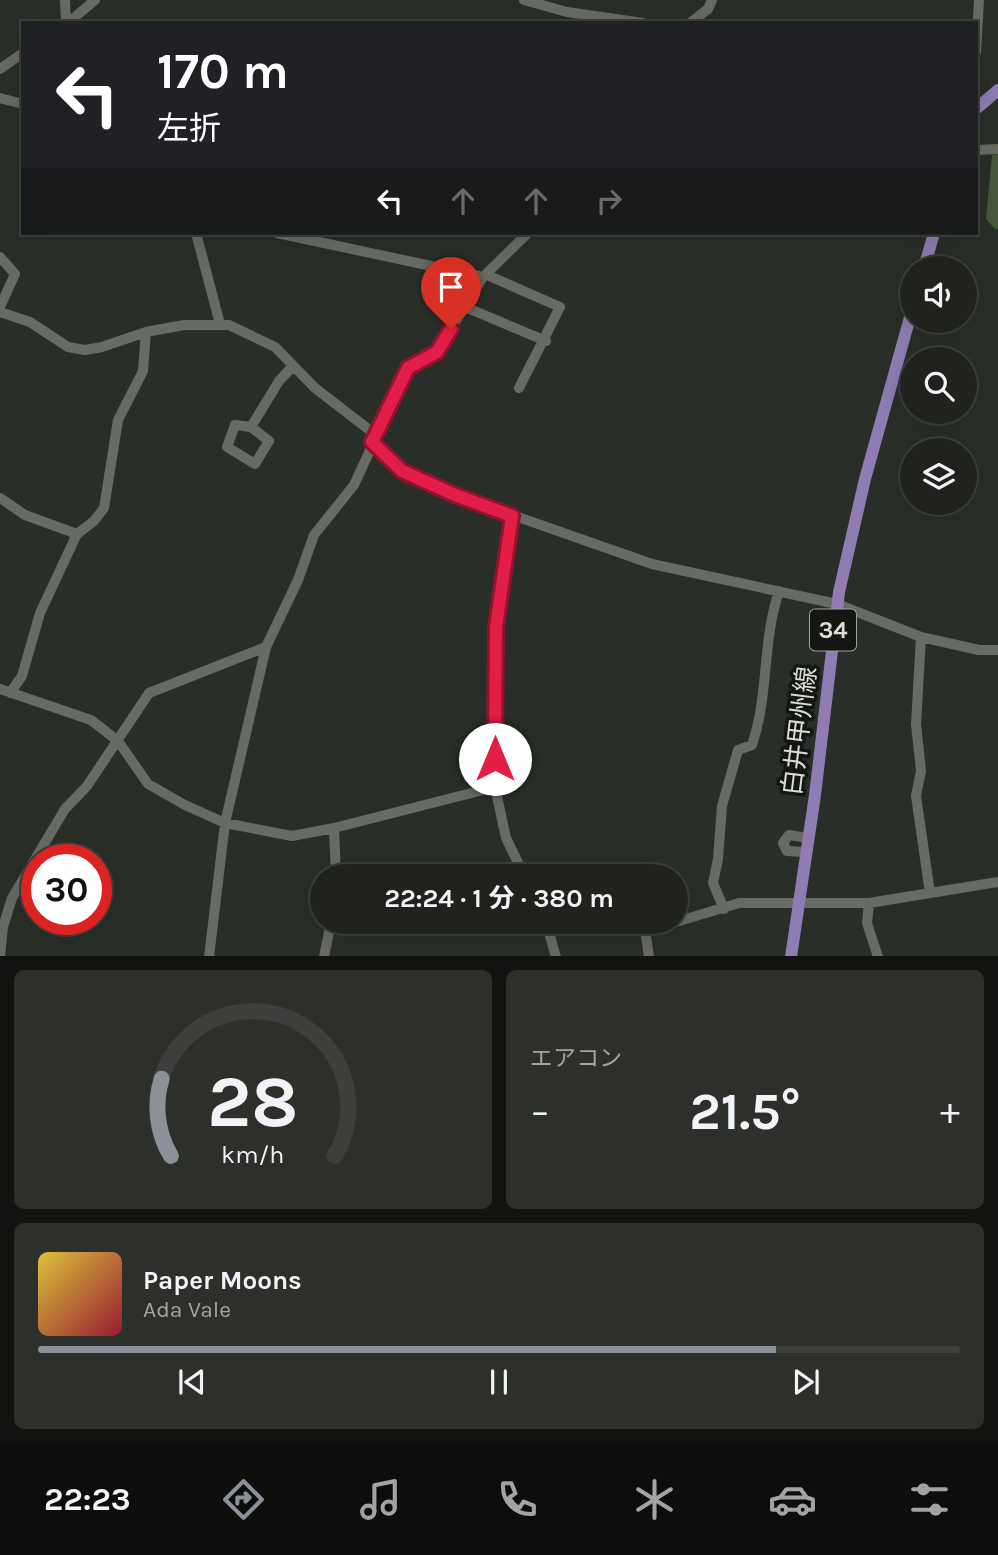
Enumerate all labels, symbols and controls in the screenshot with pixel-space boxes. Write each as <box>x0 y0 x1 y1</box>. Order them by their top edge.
text: 170 m <box>157 43 289 100</box>
icon: left <box>42 49 133 140</box>
text: 左折 <box>157 110 221 147</box>
icon: left <box>371 182 409 220</box>
icon: ahead <box>444 182 482 220</box>
icon: ahead <box>517 182 555 220</box>
icon: right <box>590 182 628 220</box>
map controls <box>900 256 977 515</box>
button: sound <box>900 256 977 333</box>
pin <box>421 257 481 329</box>
icon: arrive <box>432 268 470 306</box>
button: search <box>900 347 977 424</box>
button: layers <box>900 438 977 515</box>
road number: 34 <box>810 610 856 650</box>
street label: 白井甲州線 <box>776 665 823 797</box>
position arrow <box>458 722 532 796</box>
speed limit sign: 30 <box>21 844 112 935</box>
text: 22:24 · 1 分 · 380 m <box>384 883 614 914</box>
text: エアコン <box>530 1045 622 1072</box>
text: 28 <box>207 1059 299 1144</box>
text: 21.5° <box>689 1081 801 1142</box>
text: − <box>530 1089 550 1134</box>
text: + <box>940 1089 960 1134</box>
text: km/h <box>221 1139 285 1168</box>
text: Paper Moons <box>143 1265 302 1296</box>
text: Ada Vale <box>143 1296 231 1323</box>
icon: previous <box>173 1363 211 1401</box>
icon: pause <box>480 1363 518 1401</box>
icon: next <box>787 1363 825 1401</box>
icon: directions <box>219 1475 268 1524</box>
icon: music <box>356 1475 405 1524</box>
icon: phone <box>493 1475 542 1524</box>
icon: climate <box>630 1475 679 1524</box>
icon: car <box>768 1475 817 1524</box>
icon: filters <box>905 1475 954 1524</box>
text: 22:23 <box>44 1481 131 1518</box>

